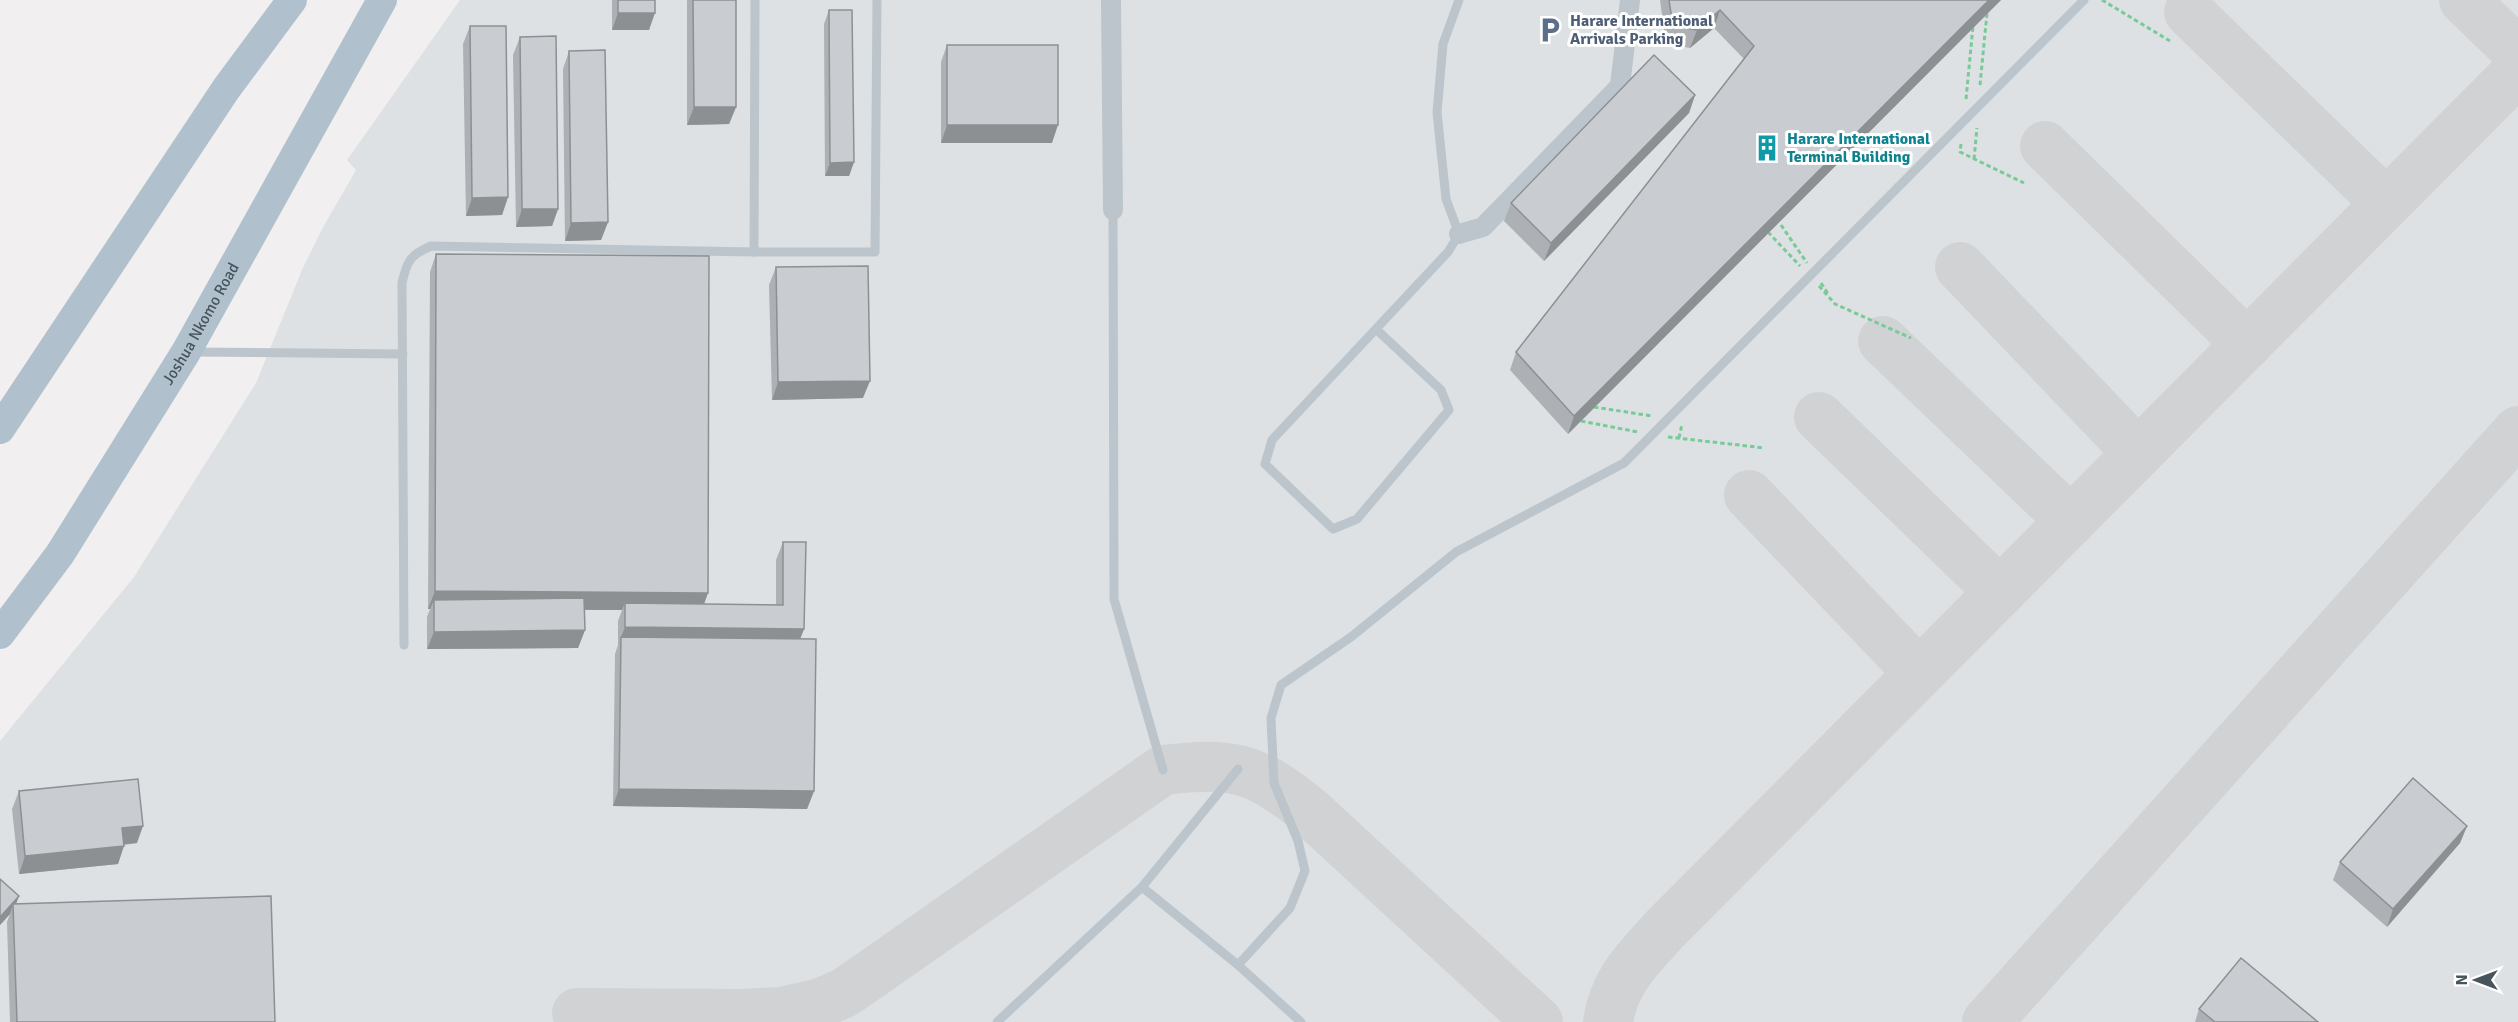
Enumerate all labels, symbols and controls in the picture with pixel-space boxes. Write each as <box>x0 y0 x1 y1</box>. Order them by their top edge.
place label: Harare International Arrivals Parking <box>1570 11 1713 49</box>
parking icon: Harare International Arrivals Parking <box>1535 15 1565 45</box>
place label: Harare International Terminal Building <box>1787 129 1930 167</box>
building icon: Harare International Terminal Building <box>1752 133 1782 163</box>
street label: Joshua Nkomo Road <box>158 259 244 389</box>
north arrow <box>2446 950 2506 1010</box>
text: N <box>2452 974 2472 986</box>

